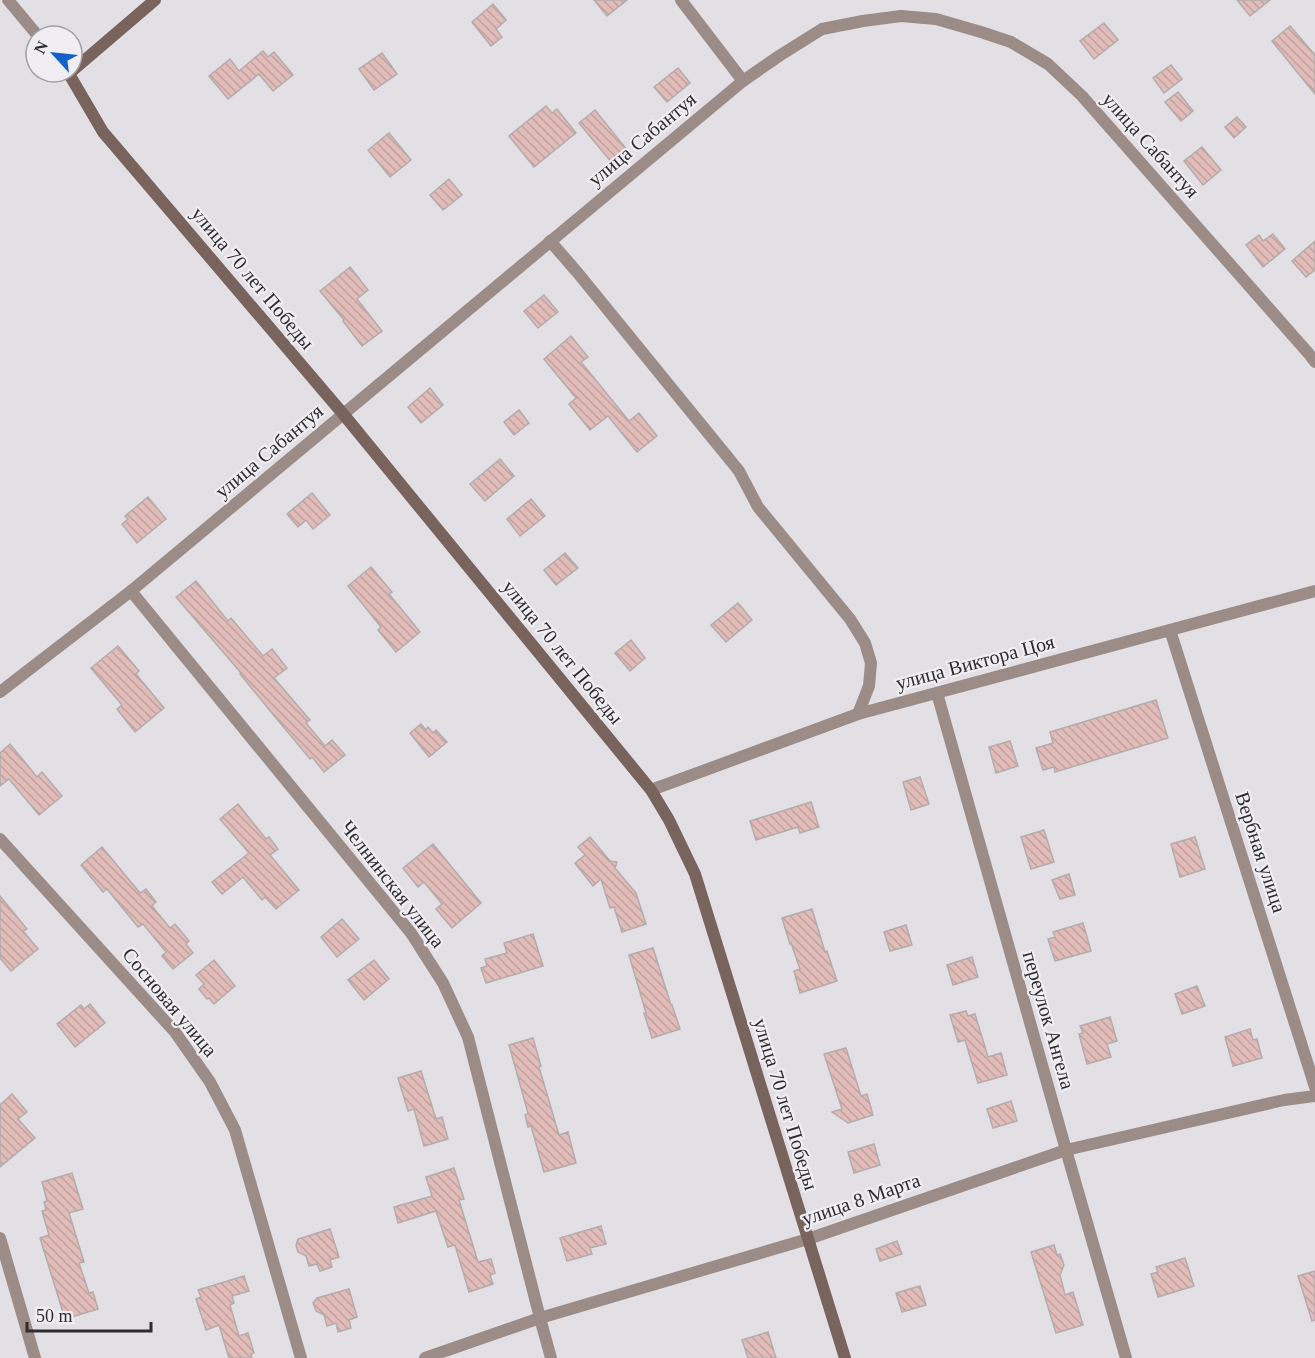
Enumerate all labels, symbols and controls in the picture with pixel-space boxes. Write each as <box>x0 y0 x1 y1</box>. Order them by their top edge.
north arrow <box>24 24 84 84</box>
text: N <box>31 38 51 56</box>
street label: улица Сабантуя <box>584 88 701 191</box>
street label: улица Сабантуя <box>1097 88 1204 203</box>
street label: улица 70 лет Победы <box>186 203 319 354</box>
street label: улица Сабантуя <box>211 400 328 503</box>
street label: улица 70 лет Победы <box>497 576 628 729</box>
street label: улица Виктора Цоя <box>893 630 1057 695</box>
street label: Вербная улица <box>1230 789 1291 916</box>
street label: Челнинская улица <box>336 816 449 952</box>
street label: Сосновая улица <box>117 943 222 1062</box>
street label: переулок Ангела <box>1018 948 1079 1092</box>
street label: улица 70 лет Победы <box>748 1015 823 1193</box>
street label: улица 8 Марта <box>799 1168 923 1230</box>
scale bar <box>27 1295 152 1333</box>
text: 50 m <box>36 1306 73 1326</box>

